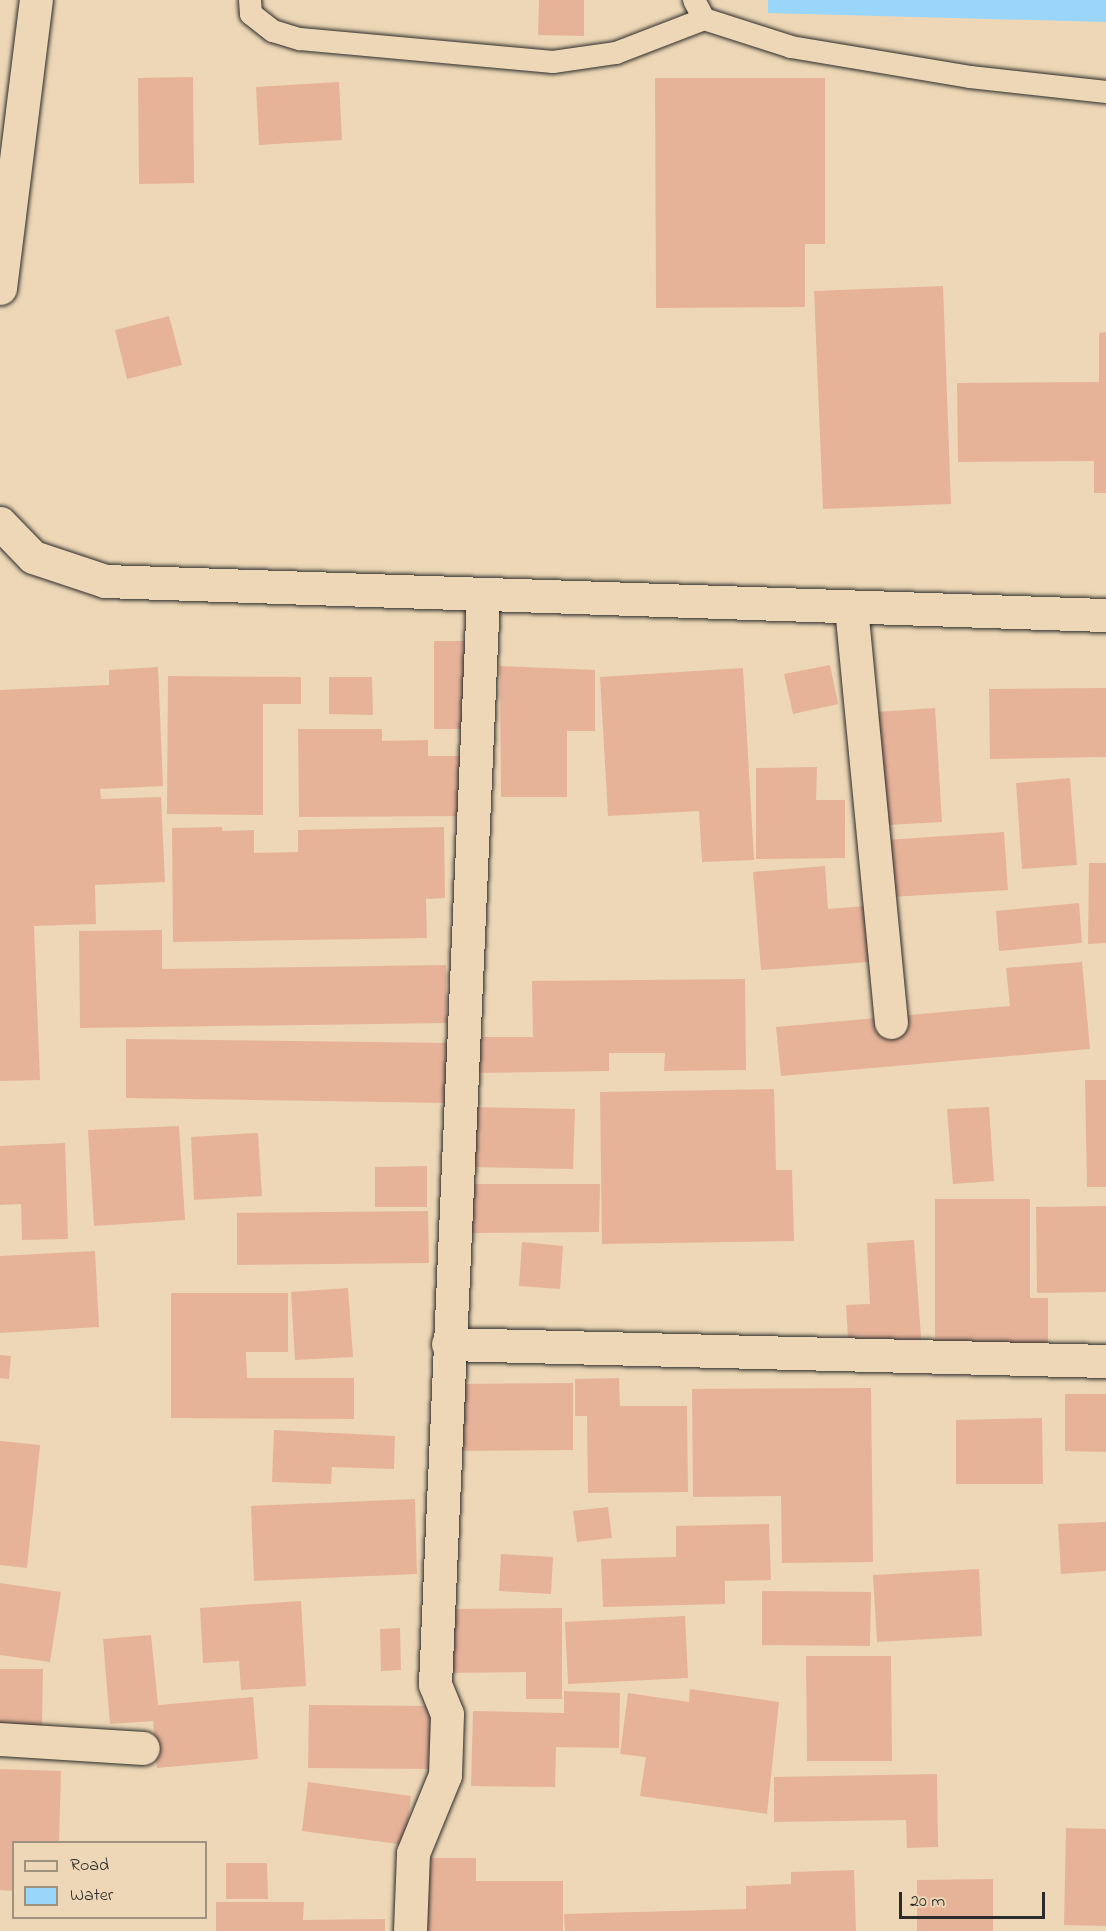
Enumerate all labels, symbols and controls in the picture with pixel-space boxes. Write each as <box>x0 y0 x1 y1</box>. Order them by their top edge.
legend <box>12 1841 207 1919</box>
text: Road <box>70 1853 109 1879</box>
scale bar <box>902 1880 1048 1918</box>
text: Water <box>70 1883 113 1909</box>
text: 20 m <box>910 1889 945 1915</box>

